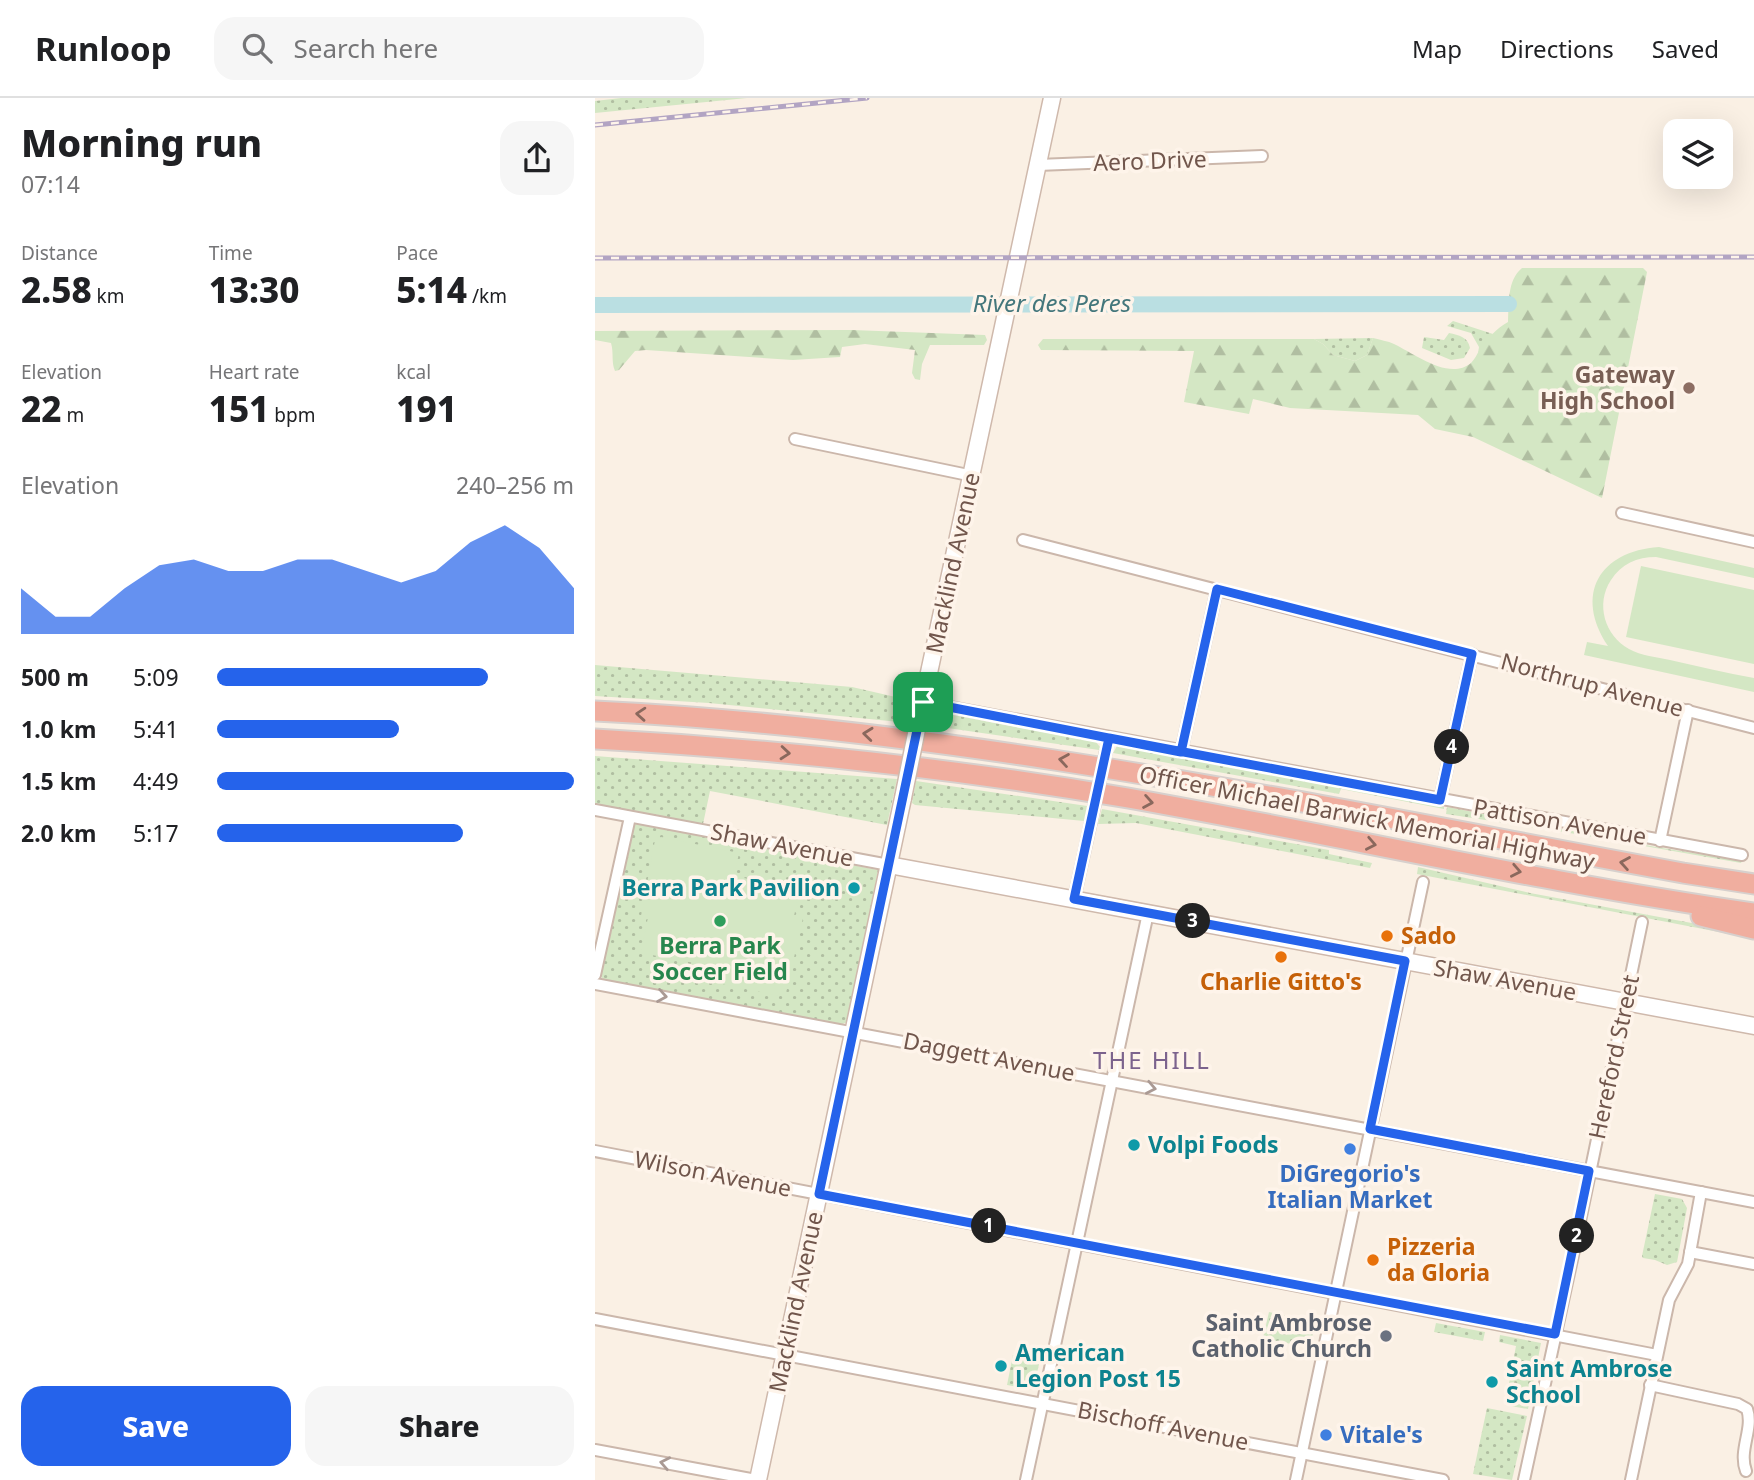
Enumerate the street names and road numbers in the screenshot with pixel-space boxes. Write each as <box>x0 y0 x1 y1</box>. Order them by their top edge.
street label: Aero Drive <box>1093 142 1207 178</box>
street label: Macklind Avenue <box>917 469 987 656</box>
street label: Northrup Avenue <box>1497 644 1687 724</box>
street label: Officer Michael Barwick Memorial Highway <box>1137 757 1598 877</box>
street label: Pattison Avenue <box>1471 790 1649 852</box>
street label: Shaw Avenue <box>708 815 856 874</box>
street label: Shaw Avenue <box>1431 951 1579 1007</box>
street label: Hereford Street <box>1580 972 1646 1142</box>
street label: Daggett Avenue <box>901 1024 1078 1088</box>
street label: Wilson Avenue <box>632 1142 794 1204</box>
street label: Macklind Avenue <box>760 1208 830 1395</box>
street label: Bischoff Avenue <box>1075 1393 1251 1457</box>

